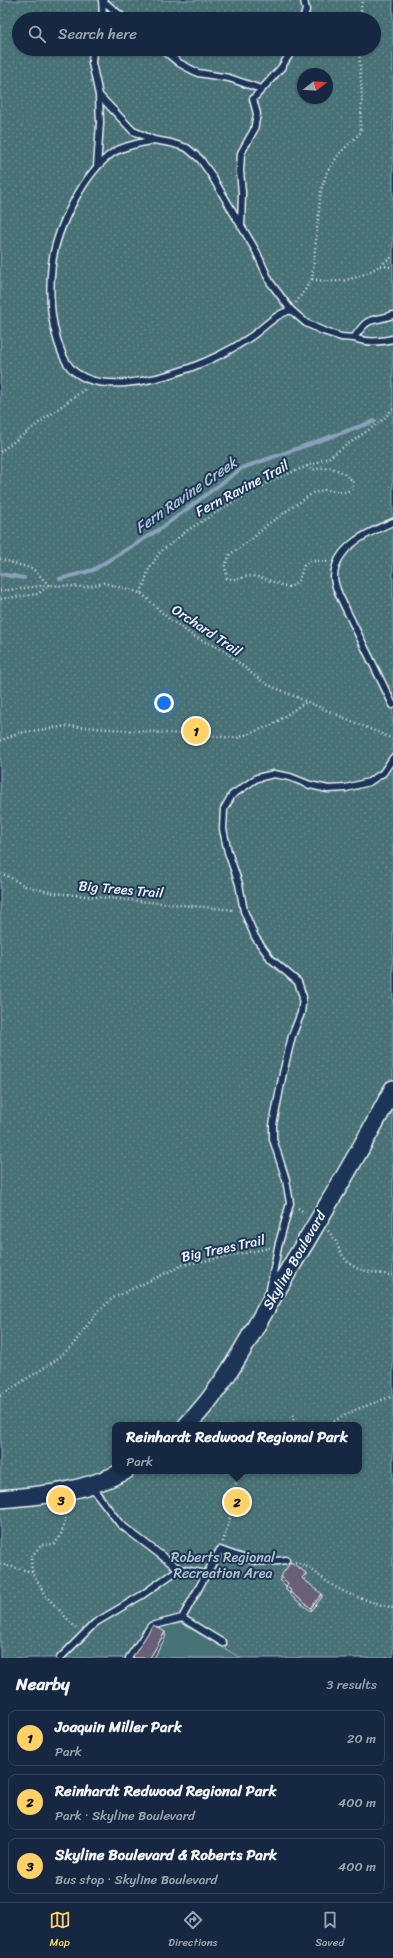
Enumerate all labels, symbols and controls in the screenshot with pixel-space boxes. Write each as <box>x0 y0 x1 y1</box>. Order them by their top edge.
search box <box>12 12 381 56</box>
text: Search here <box>58 21 137 47</box>
icon: search <box>26 23 48 45</box>
north arrow <box>297 68 333 104</box>
water label: Fern Ravine Creek <box>129 449 243 540</box>
street label: Fern Ravine Trail <box>191 453 295 524</box>
street label: Orchard Trail <box>166 598 248 664</box>
your location <box>154 693 174 713</box>
pin: 1 <box>183 716 209 746</box>
street label: Big Trees Trail <box>78 873 165 906</box>
street label: Skyline Boulevard <box>256 1205 334 1314</box>
street label: Big Trees Trail <box>179 1227 268 1270</box>
popup <box>112 1422 362 1474</box>
text: Reinhardt Redwood Regional Park <box>126 1424 348 1450</box>
text: Park <box>126 1450 153 1473</box>
pin: 3 <box>48 1485 74 1515</box>
pin: 2 <box>224 1487 250 1517</box>
park label: Roberts Regional Recreation Area <box>171 1545 276 1586</box>
text: Nearby <box>16 1669 70 1699</box>
text: 3 results <box>326 1673 377 1696</box>
text: Joaquin Miller Park <box>55 1714 182 1740</box>
text: 1 <box>27 1727 33 1750</box>
text: 20 m <box>347 1727 376 1750</box>
text: Park <box>55 1740 82 1763</box>
text: Reinhardt Redwood Regional Park <box>55 1778 276 1804</box>
text: 2 <box>26 1791 34 1814</box>
text: 400 m <box>338 1791 376 1814</box>
text: Park · Skyline Boulevard <box>55 1804 195 1827</box>
text: Skyline Boulevard & Roberts Park <box>55 1842 277 1868</box>
text: 3 <box>26 1855 34 1878</box>
text: 400 m <box>338 1855 376 1878</box>
text: Bus stop · Skyline Boulevard <box>55 1868 217 1891</box>
tab: Map <box>49 1909 71 1952</box>
tab: Directions <box>168 1909 218 1952</box>
tab: Saved <box>315 1909 344 1952</box>

